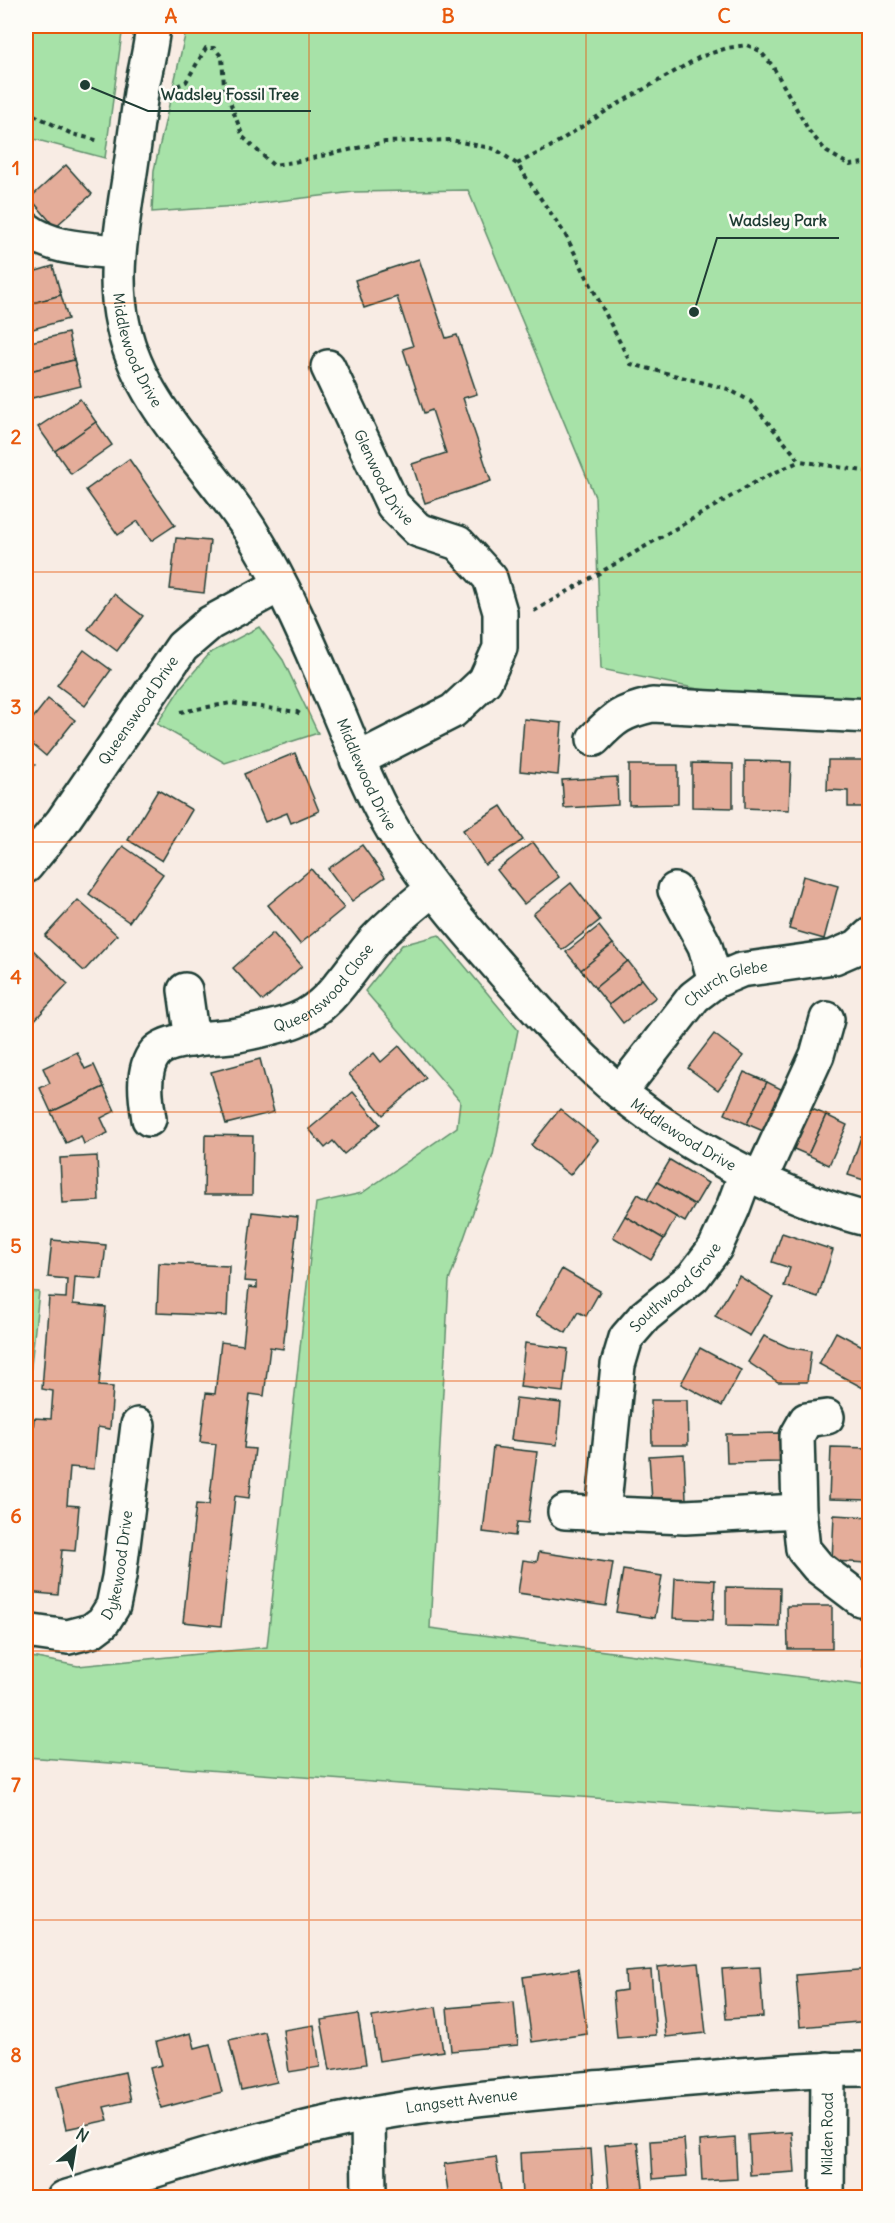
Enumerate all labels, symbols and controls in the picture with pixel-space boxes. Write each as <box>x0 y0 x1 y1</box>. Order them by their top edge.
text: A <box>165 3 178 28</box>
text: B <box>441 3 455 28</box>
text: C <box>717 3 731 28</box>
callout: Wadsley Fossil Tree <box>148 77 311 111</box>
text: Wadsley Fossil Tree <box>161 84 300 105</box>
text: 1 <box>12 155 20 180</box>
callout: Wadsley Park <box>717 204 839 238</box>
text: Wadsley Park <box>729 210 827 231</box>
street label: Middlewood Drive <box>109 292 167 411</box>
text: 2 <box>11 424 22 449</box>
street label: Glenwood Drive <box>350 426 418 529</box>
street label: Queenswood Drive <box>94 652 182 769</box>
text: 3 <box>10 694 22 719</box>
street label: Middlewood Drive <box>333 715 401 834</box>
street label: Queenswood Close <box>271 939 377 1036</box>
street label: Church Glebe <box>680 956 769 1011</box>
text: 4 <box>10 964 22 989</box>
street label: Middlewood Drive <box>627 1094 739 1175</box>
text: 5 <box>10 1233 22 1258</box>
street label: Southwood Grove <box>625 1240 725 1336</box>
text: 6 <box>10 1503 22 1528</box>
street label: Dykewood Drive <box>97 1509 136 1623</box>
text: 7 <box>11 1772 21 1797</box>
text: 8 <box>10 2042 22 2067</box>
street label: Langsett Avenue <box>404 2085 518 2117</box>
street label: Milden Road <box>817 2092 837 2176</box>
north arrow <box>45 2118 105 2178</box>
text: N <box>73 2124 92 2146</box>

